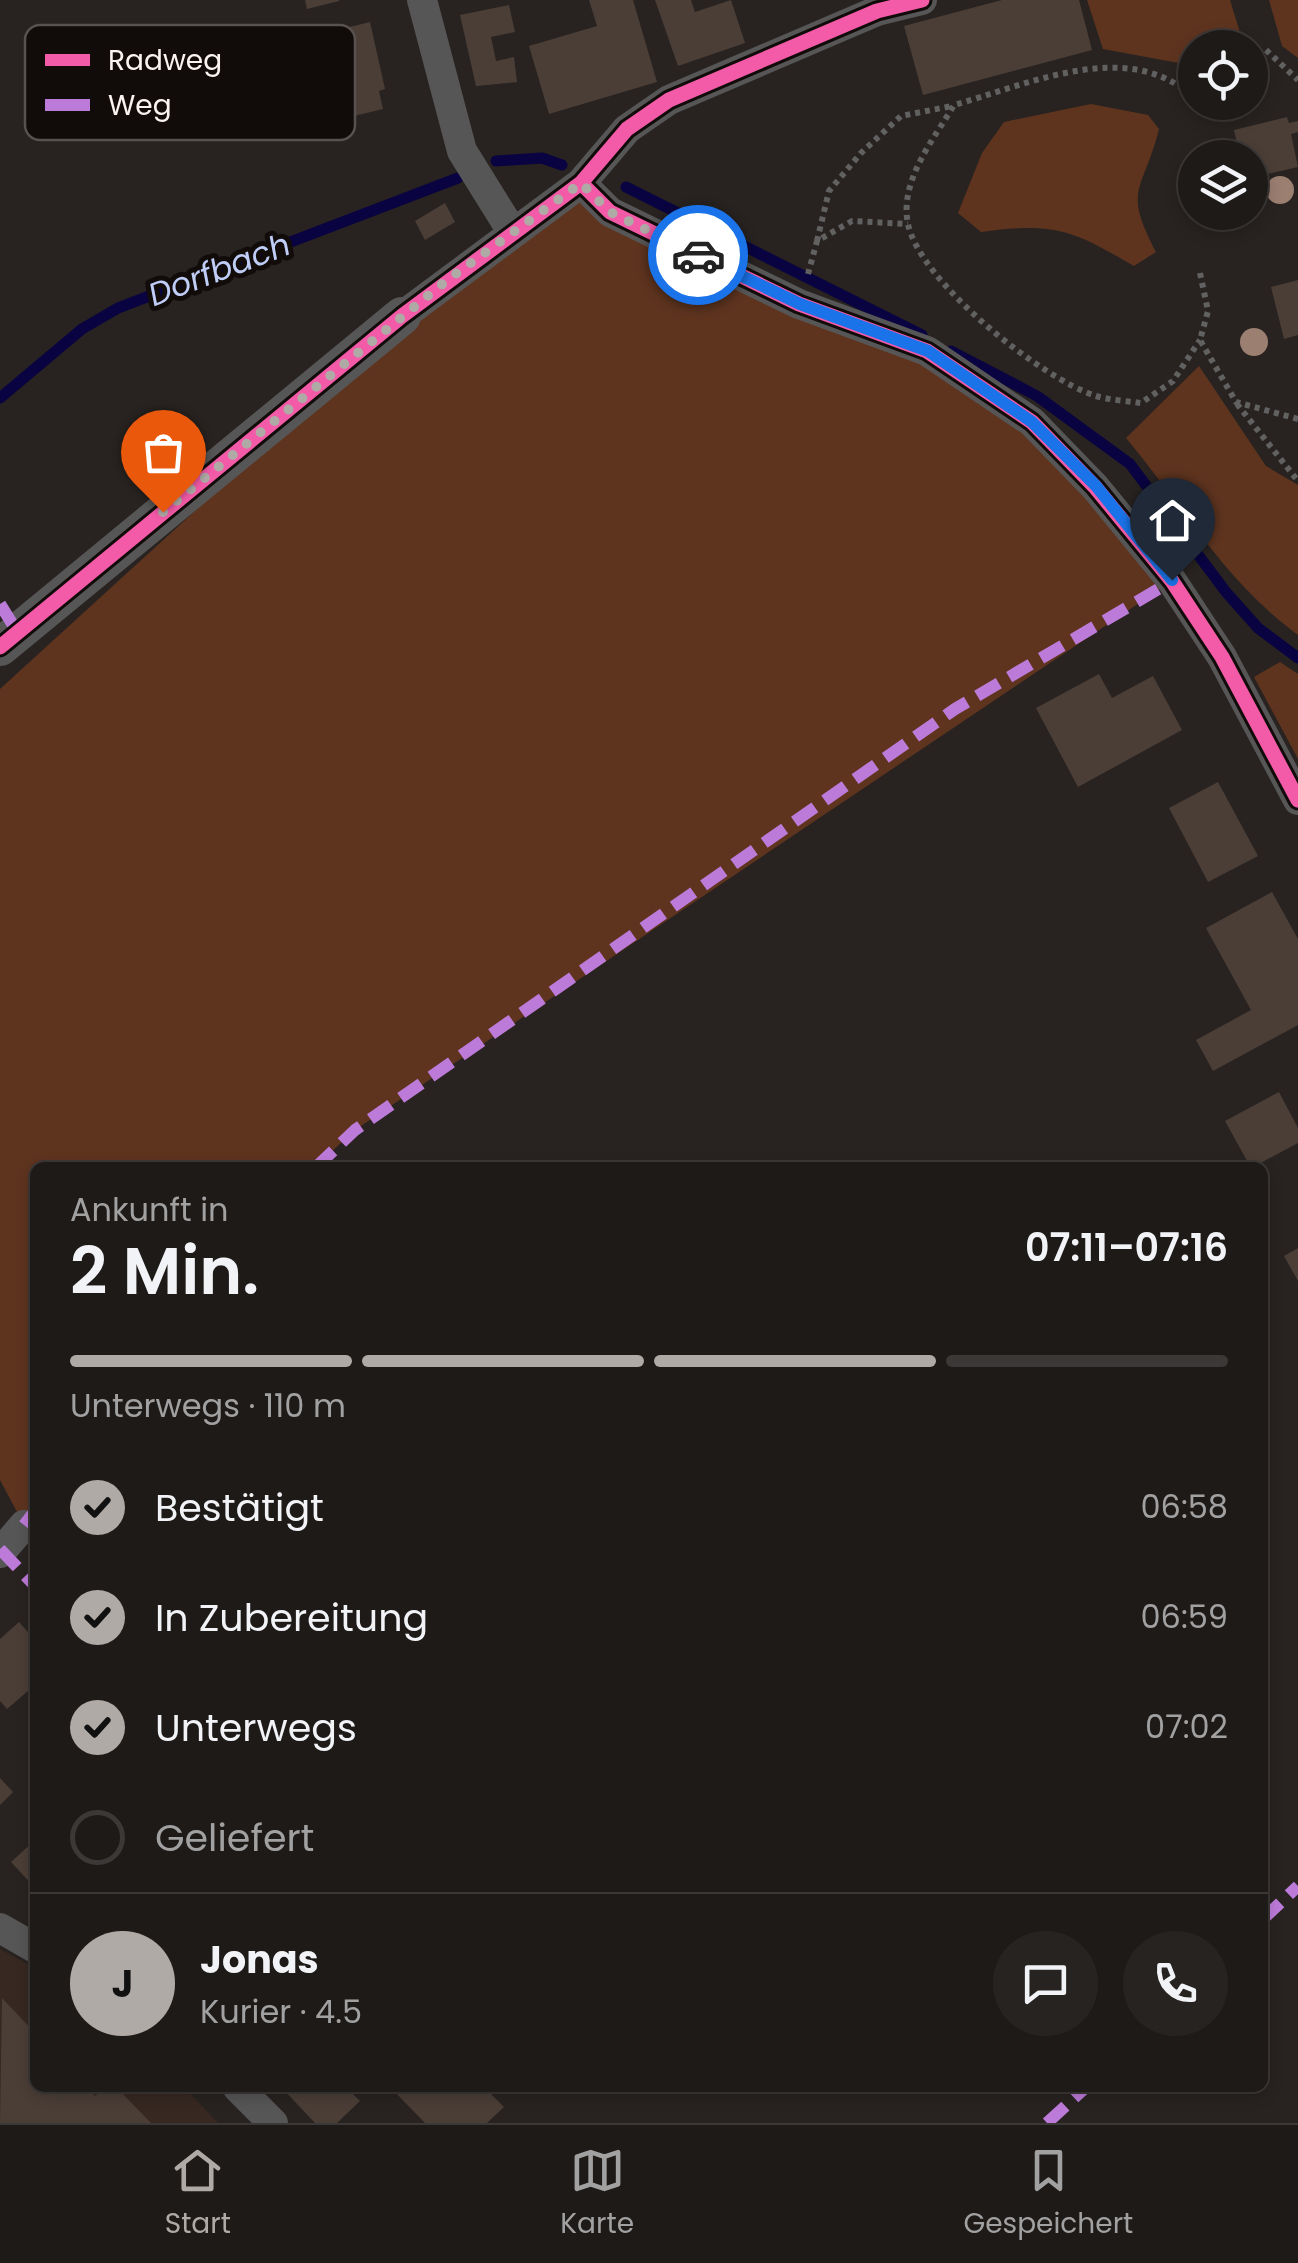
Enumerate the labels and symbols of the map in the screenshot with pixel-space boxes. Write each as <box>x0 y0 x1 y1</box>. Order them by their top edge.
legend <box>25 25 355 140</box>
text: Radweg <box>108 41 222 80</box>
text: Weg <box>108 86 172 125</box>
courier <box>648 205 748 305</box>
water label: Dorfbach <box>142 221 296 317</box>
pin <box>121 410 206 513</box>
pin <box>1130 478 1215 581</box>

